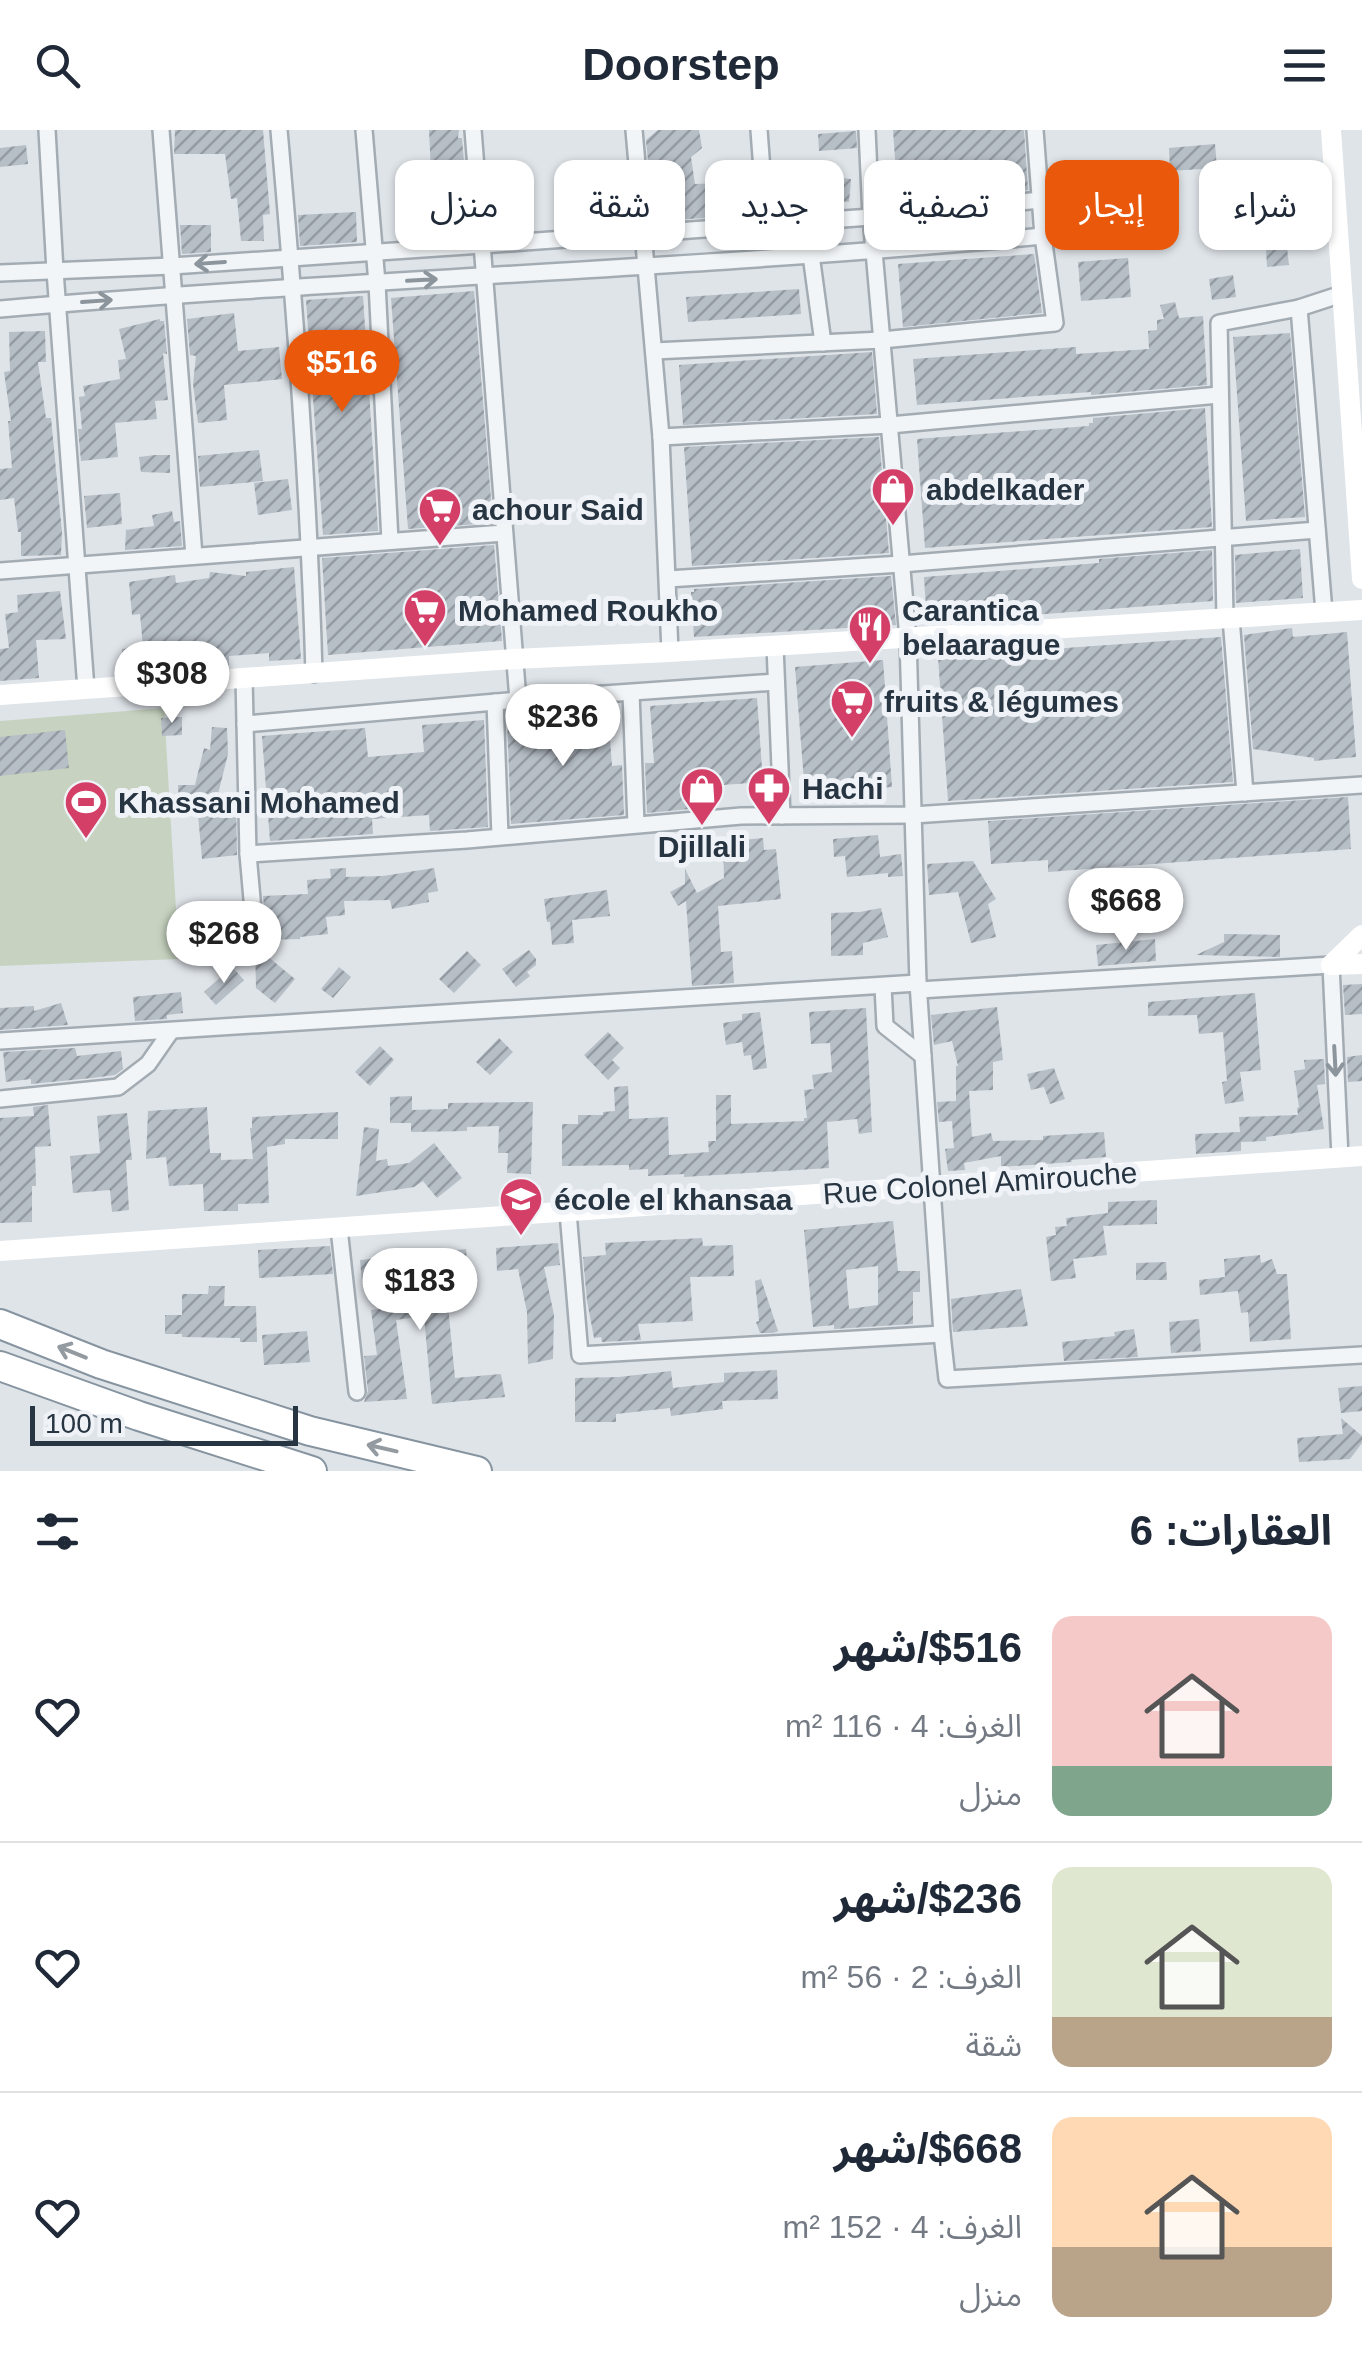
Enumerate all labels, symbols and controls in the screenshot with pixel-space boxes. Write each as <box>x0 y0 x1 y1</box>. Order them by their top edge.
icon: search <box>30 38 85 93</box>
icon: menu <box>1277 38 1332 93</box>
text: Doorstep <box>582 39 780 90</box>
chip: منزل <box>395 160 534 250</box>
chip: شقة <box>554 160 685 250</box>
chip: جديد <box>705 160 844 250</box>
chip: تصفية <box>864 160 1025 250</box>
chip: إيجار <box>1045 160 1179 250</box>
chip: شراء <box>1199 160 1332 250</box>
one-way arrow <box>195 254 227 273</box>
one-way arrow <box>405 270 437 289</box>
one-way arrow <box>81 291 113 310</box>
pin: $516 <box>283 330 401 415</box>
text: $516 <box>306 344 378 380</box>
shop icon: abdelkader <box>870 466 916 527</box>
place label: abdelkader <box>926 473 1085 506</box>
supermarket icon: achour Said <box>417 486 463 547</box>
place label: achour Said <box>472 493 644 526</box>
supermarket icon: Mohamed Roukho <box>402 587 448 648</box>
place label: Mohamed Roukho <box>458 594 718 627</box>
place label: Carantica belaarague <box>902 594 1060 661</box>
restaurant icon: Carantica belaarague <box>847 604 893 665</box>
pin: $308 <box>113 641 231 726</box>
text: $308 <box>136 655 208 691</box>
supermarket icon: fruits & légumes <box>829 678 875 739</box>
pin: $236 <box>504 684 622 769</box>
place label: fruits & légumes <box>884 685 1119 718</box>
text: $236 <box>527 698 599 734</box>
pharmacy icon: Hachi <box>746 765 792 826</box>
shop icon: Djillali <box>679 766 725 827</box>
place label: Hachi <box>802 772 884 805</box>
sports icon: Khassani Mohamed <box>63 779 109 840</box>
place label: Khassani Mohamed <box>118 786 400 819</box>
place label: Djillali <box>658 830 746 863</box>
pin: $668 <box>1067 868 1185 953</box>
text: $668 <box>1090 882 1162 918</box>
pin: $268 <box>165 901 283 986</box>
text: $268 <box>188 915 260 951</box>
one-way arrow <box>1326 1045 1345 1077</box>
street label: Rue Colonel Amirouche <box>822 1156 1138 1210</box>
school or university icon: école el khansaa <box>498 1176 544 1237</box>
place label: école el khansaa <box>554 1183 793 1216</box>
pin: $183 <box>361 1248 479 1333</box>
text: $183 <box>384 1262 456 1298</box>
one-way arrow <box>57 1342 88 1360</box>
scale bar <box>30 1401 298 1446</box>
text: 100 m <box>45 1408 123 1439</box>
one-way arrow <box>367 1438 398 1457</box>
icon: filters <box>30 1504 85 1559</box>
text: العقارات: 6 <box>1130 1507 1332 1554</box>
text: $516/شهر <box>834 1624 1022 1671</box>
icon: home <box>1132 1656 1252 1776</box>
icon: heart <box>30 1689 85 1744</box>
text: الغرف: 4 · 116 m² <box>785 1708 1022 1744</box>
text: منزل <box>959 1776 1022 1812</box>
text: $236/شهر <box>834 1875 1022 1922</box>
icon: home <box>1132 1907 1252 2027</box>
icon: heart <box>30 1940 85 1995</box>
text: الغرف: 2 · 56 m² <box>800 1959 1022 1995</box>
text: شقة <box>966 2027 1022 2063</box>
text: $668/شهر <box>834 2125 1022 2172</box>
icon: home <box>1132 2157 1252 2277</box>
icon: heart <box>30 2190 85 2245</box>
text: الغرف: 4 · 152 m² <box>783 2209 1022 2245</box>
text: منزل <box>959 2277 1022 2313</box>

